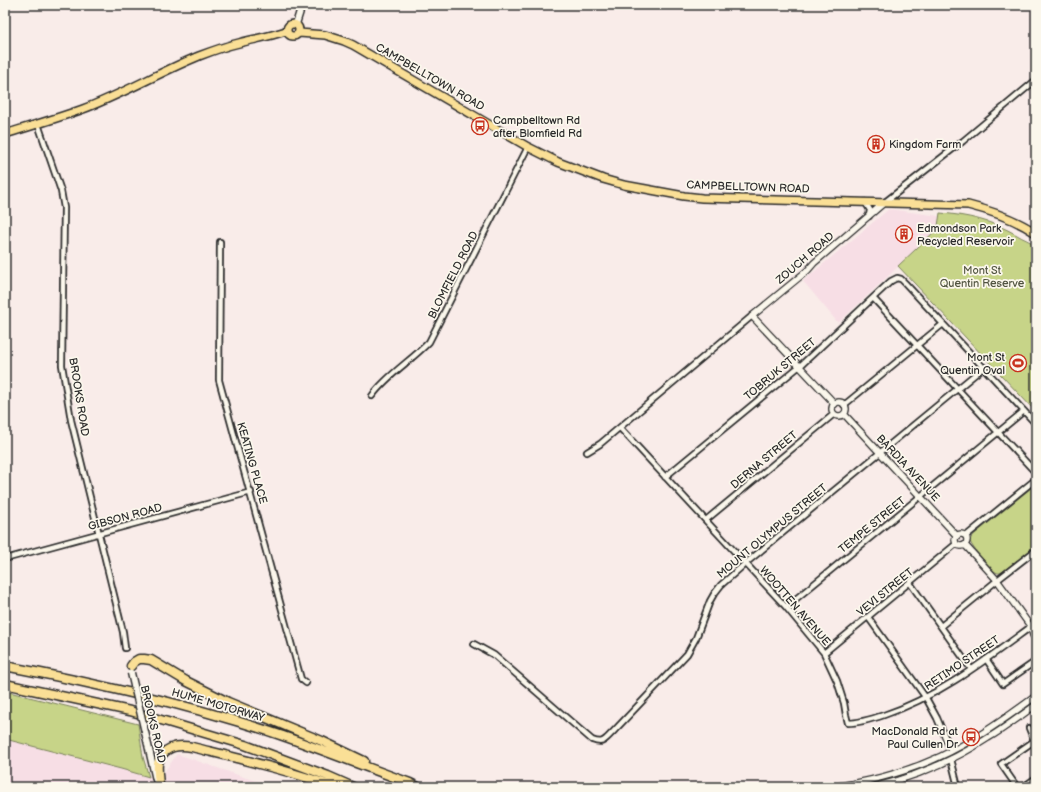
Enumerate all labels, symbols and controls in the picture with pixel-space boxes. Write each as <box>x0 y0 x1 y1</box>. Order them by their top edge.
street label: CAMPBELLTOWN ROAD <box>373 41 487 113</box>
place label: Campbelltown Rd after Blomfield Rd <box>493 114 582 140</box>
bus stop icon: Campbelltown Rd after Blomfield Rd <box>470 116 490 136</box>
building icon: Kingdom Farm <box>866 134 886 154</box>
place label: Kingdom Farm <box>889 138 961 151</box>
street label: CAMPBELLTOWN ROAD <box>686 178 810 196</box>
place label: Edmondson Park Recycled Reservoir <box>917 222 1015 248</box>
building icon: Edmondson Park Recycled Reservoir <box>894 224 914 244</box>
street label: BLOMFIELD ROAD <box>425 229 481 321</box>
street label: ZOUCH ROAD <box>773 229 836 287</box>
park label: Mont St Quentin Reserve <box>940 264 1025 290</box>
street label: TOBRUK STREET <box>742 335 819 403</box>
place label: Mont St Quentin Oval <box>940 351 1006 377</box>
sports icon: Mont St Quentin Oval <box>1008 353 1028 373</box>
street label: BROOKS ROAD <box>66 357 92 437</box>
street label: KEATING PLACE <box>234 421 270 505</box>
street label: DERNA STREET <box>728 428 800 492</box>
street label: BARDIA AVENUE <box>874 432 942 504</box>
street label: MOUNT OLYMPUS STREET <box>714 481 830 581</box>
street label: TEMPE STREET <box>836 494 908 556</box>
street label: GIBSON ROAD <box>87 501 163 533</box>
street label: WOOTTEN AVENUE <box>757 564 833 648</box>
street label: VEVI STREET <box>854 565 916 619</box>
street label: RETIMO STREET <box>922 633 1002 693</box>
street label: BROOKS ROAD <box>138 684 168 764</box>
street label: HUME MOTORWAY <box>170 686 266 725</box>
place label: MacDonald Rd at Paul Cullen Dr <box>872 725 959 751</box>
bus stop icon: MacDonald Rd at Paul Cullen Dr <box>961 727 981 747</box>

